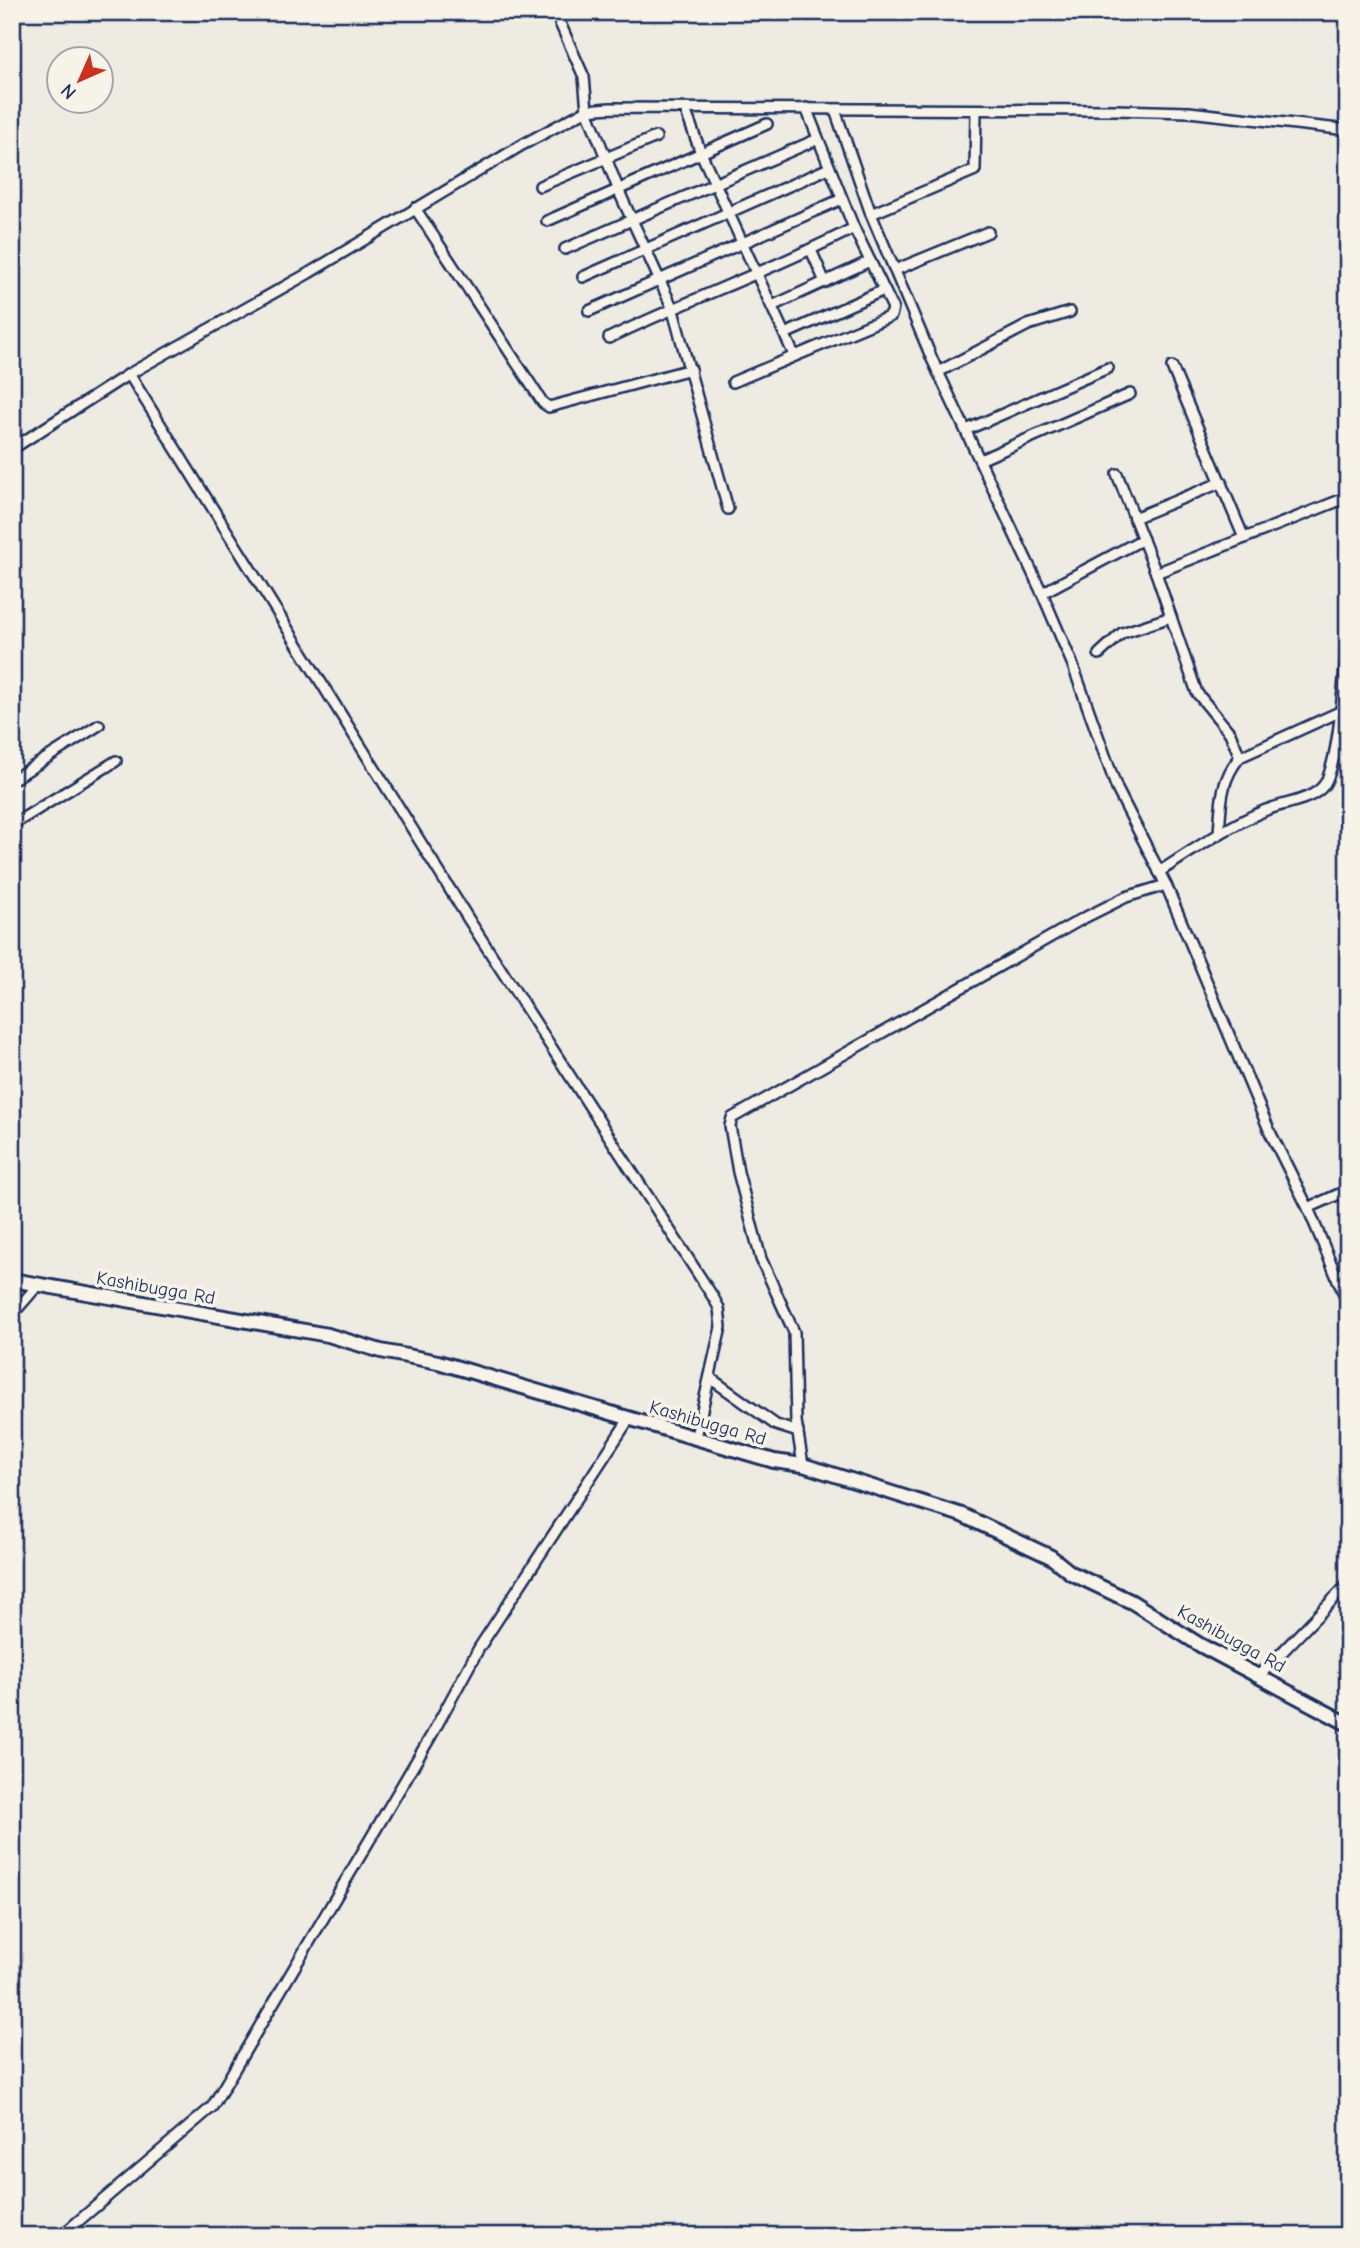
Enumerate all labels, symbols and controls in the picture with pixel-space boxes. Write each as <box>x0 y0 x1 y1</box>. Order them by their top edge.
north arrow <box>46 46 116 116</box>
text: N <box>57 79 81 103</box>
street label: Kashibugga Rd <box>95 1267 217 1309</box>
street label: Kashibugga Rd <box>647 1396 769 1450</box>
street label: Kashibugga Rd <box>1174 1600 1289 1678</box>

